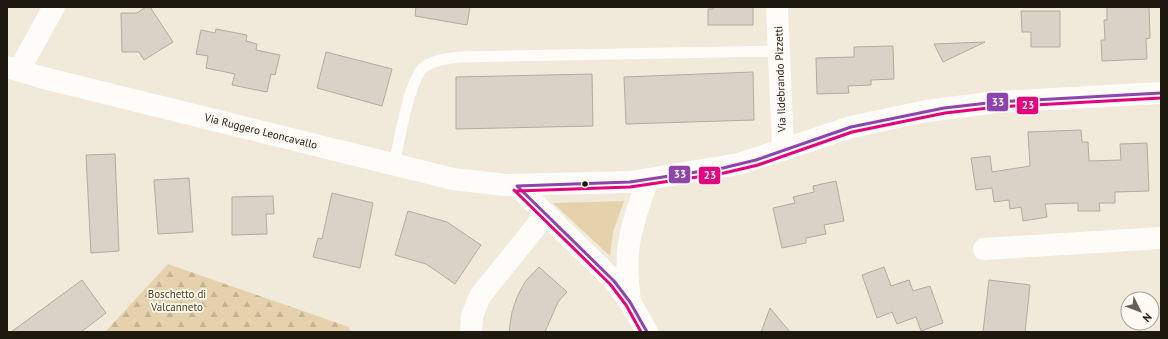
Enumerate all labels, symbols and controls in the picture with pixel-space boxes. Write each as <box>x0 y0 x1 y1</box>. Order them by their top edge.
street label: Via Ildebrando Pizzetti <box>771 26 789 133</box>
line badge: 33 <box>986 92 1009 112</box>
text: 33 <box>992 95 1004 109</box>
line badge: 23 <box>1016 96 1039 115</box>
text: 23 <box>1022 98 1034 112</box>
street label: Via Ruggero Leoncavallo <box>202 110 319 152</box>
line badge: 33 <box>668 165 691 184</box>
line badge: 23 <box>698 166 721 185</box>
text: 33 <box>674 167 686 181</box>
text: 23 <box>704 168 716 182</box>
unlabelled marker <box>580 179 590 189</box>
park label: Boschetto di Valcanneto <box>148 287 206 314</box>
north arrow <box>1120 291 1160 331</box>
text: N <box>1140 310 1155 325</box>

